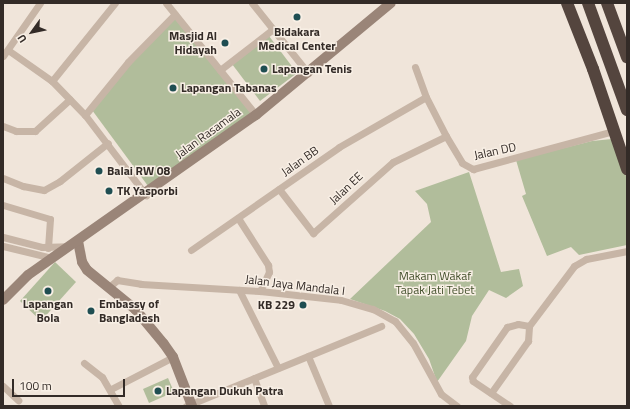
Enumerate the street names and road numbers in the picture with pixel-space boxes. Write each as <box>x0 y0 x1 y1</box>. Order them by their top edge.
street label: Jalan Rasamala <box>173 104 243 162</box>
street label: Jalan DD <box>473 140 517 162</box>
street label: Jalan BB <box>279 143 321 179</box>
street label: Jalan EE <box>326 169 366 207</box>
street label: Jalan Jaya Mandala I <box>244 272 346 298</box>

